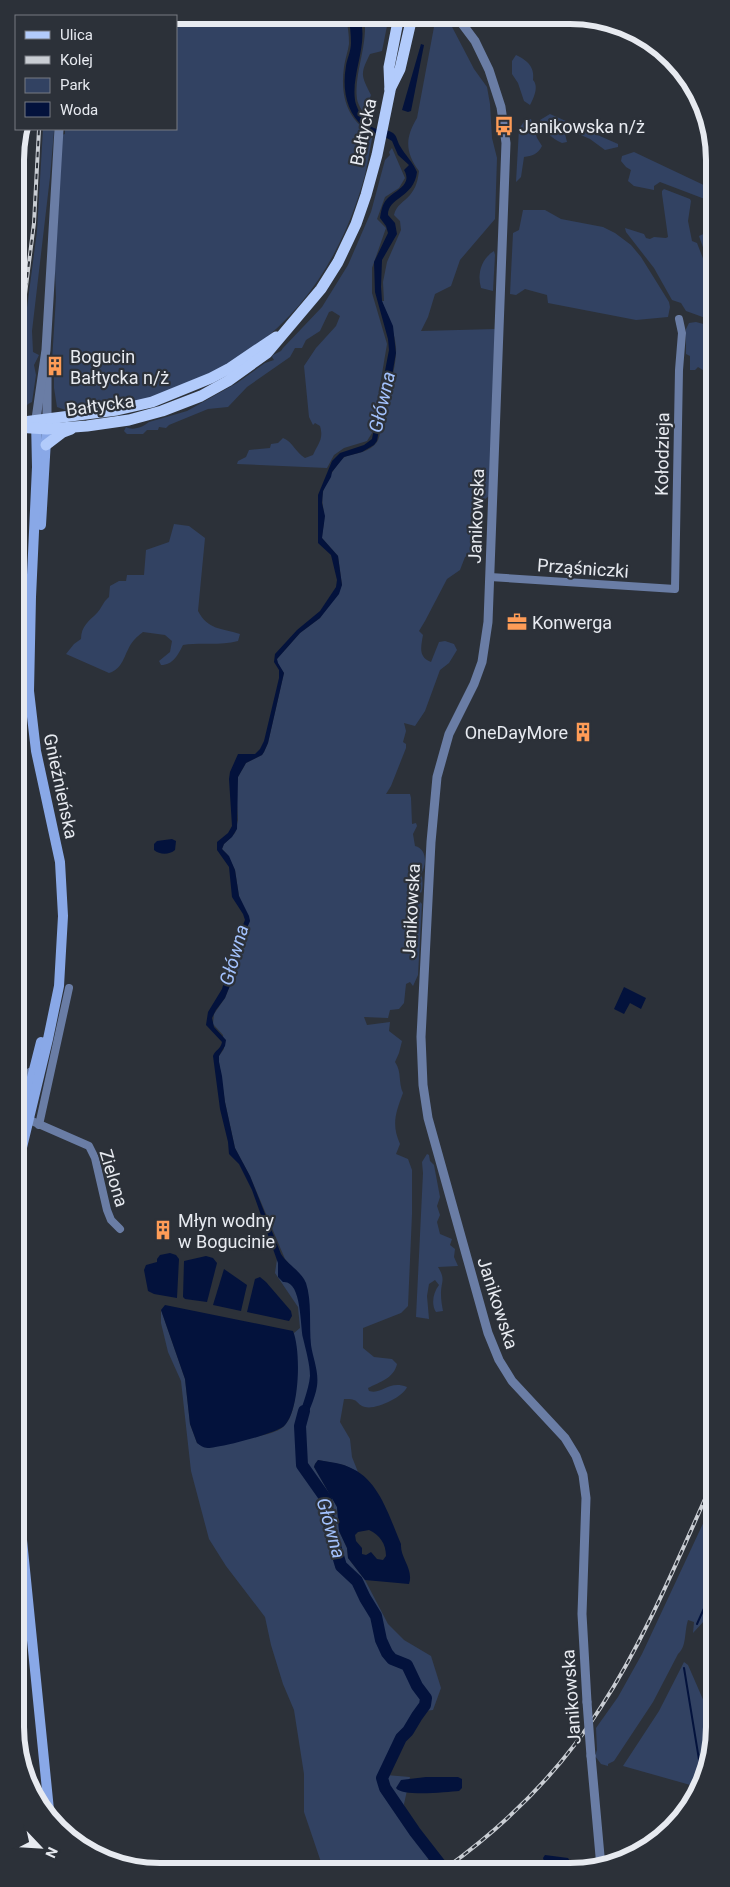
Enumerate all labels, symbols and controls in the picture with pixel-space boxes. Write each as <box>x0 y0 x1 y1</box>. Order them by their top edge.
legend <box>15 15 178 130</box>
text: Ulica <box>60 26 93 44</box>
text: Kolej <box>60 51 93 69</box>
text: Park <box>60 76 91 94</box>
street label: Bałtycka <box>346 96 380 168</box>
text: Woda <box>60 101 98 119</box>
bus stop icon: Janikowska n/ż <box>493 115 515 137</box>
place label: Janikowska n/ż <box>519 116 645 137</box>
place label: Bogucin Bałtycka n/ż <box>70 346 169 388</box>
building icon: Bogucin Bałtycka n/ż <box>44 355 66 377</box>
water label: Główna <box>364 369 400 435</box>
street label: Bałtycka <box>65 390 135 420</box>
street label: Kołodzieja <box>651 412 673 496</box>
street label: Janikowska <box>464 468 488 564</box>
street label: Prząśniczki <box>537 554 629 582</box>
office icon: Konwerga <box>506 611 528 633</box>
place label: Konwerga <box>532 612 612 633</box>
building icon: OneDayMore <box>572 721 594 743</box>
place label: OneDayMore <box>465 722 568 743</box>
street label: Gnieźnieńska <box>40 731 82 841</box>
street label: Janikowska <box>398 863 424 959</box>
water label: Główna <box>214 922 254 988</box>
street label: Zielona <box>95 1147 133 1209</box>
place label: Młyn wodny w Bogucinie <box>178 1210 275 1252</box>
building icon: Młyn wodny w Bogucinie <box>152 1219 174 1241</box>
street label: Janikowska <box>473 1254 523 1352</box>
water label: Główna <box>311 1495 351 1561</box>
street label: Janikowska <box>557 1649 585 1745</box>
north arrow <box>15 1822 65 1872</box>
text: N <box>42 1845 61 1860</box>

